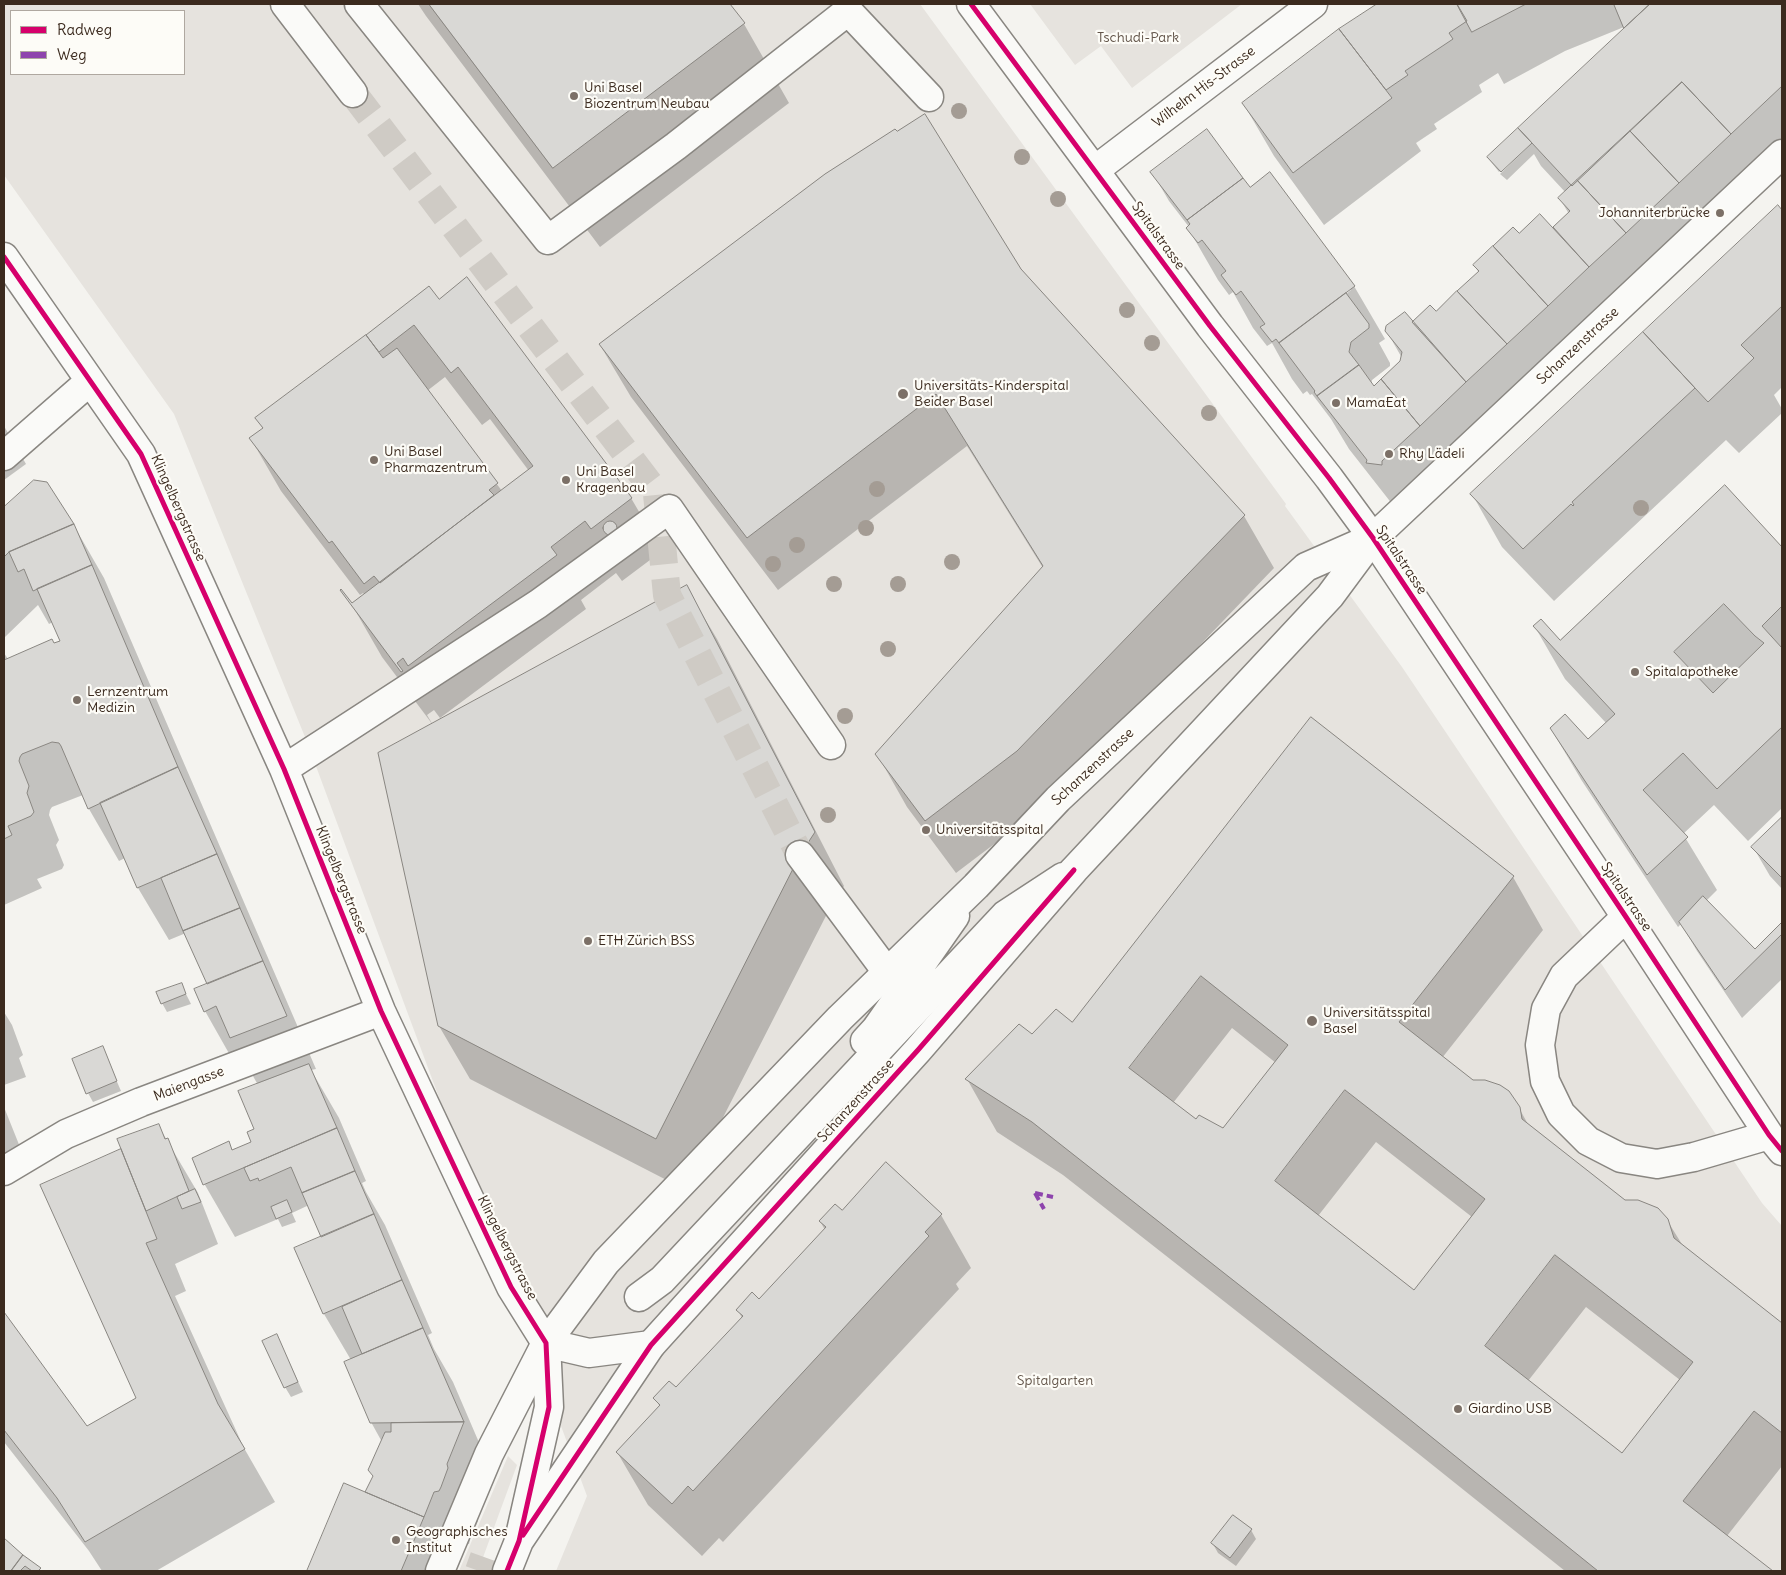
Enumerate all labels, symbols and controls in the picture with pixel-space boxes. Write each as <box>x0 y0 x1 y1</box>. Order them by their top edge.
legend <box>10 10 185 75</box>
text: Radweg <box>57 20 112 39</box>
park label: Tschudi-Park <box>1097 30 1179 46</box>
street label: Wilhelm His-Strasse <box>1149 43 1259 131</box>
text: Weg <box>57 45 87 64</box>
place label: Uni Basel Biozentrum Neubau <box>584 80 709 112</box>
marker: Uni Basel Biozentrum Neubau <box>568 90 580 102</box>
street label: Spitalstrasse <box>1128 199 1188 273</box>
place label: Johanniterbrücke <box>1599 205 1710 221</box>
marker: Johanniterbrücke <box>1714 207 1726 219</box>
street label: Schanzenstrasse <box>1533 304 1623 388</box>
place label: Universitäts-Kinderspital Beider Basel <box>914 378 1069 411</box>
marker: Universitäts-Kinderspital Beider Basel <box>896 387 910 401</box>
place label: MamaEat <box>1346 395 1406 411</box>
marker: MamaEat <box>1330 397 1342 409</box>
place label: Uni Basel Pharmazentrum <box>384 444 487 477</box>
place label: Rhy Lädeli <box>1399 446 1465 462</box>
marker: Rhy Lädeli <box>1383 448 1395 460</box>
street label: Klingelbergstrasse <box>147 452 209 564</box>
marker: Uni Basel Pharmazentrum <box>368 454 380 466</box>
place label: Uni Basel Kragenbau <box>576 464 645 497</box>
marker: Uni Basel Kragenbau <box>560 474 572 486</box>
street label: Spitalstrasse <box>1372 522 1430 598</box>
place label: Spitalapotheke <box>1645 664 1738 680</box>
marker: Spitalapotheke <box>1629 666 1641 678</box>
place label: Lernzentrum Medizin <box>87 684 168 716</box>
marker: Lernzentrum Medizin <box>71 694 83 706</box>
street label: Schanzenstrasse <box>1048 725 1138 809</box>
place label: Universitätsspital <box>936 822 1043 838</box>
street label: Klingelbergstrasse <box>312 823 370 937</box>
marker: Universitätsspital <box>920 824 932 836</box>
street label: Spitalstrasse <box>1597 859 1655 935</box>
place label: ETH Zürich BSS <box>598 933 695 949</box>
marker: ETH Zürich BSS <box>582 935 594 947</box>
place label: Universitätsspital Basel <box>1323 1005 1430 1038</box>
marker: Universitätsspital Basel <box>1305 1014 1319 1028</box>
street label: Schanzenstrasse <box>814 1056 898 1146</box>
street label: Maiengasse <box>151 1063 227 1105</box>
street label: Klingelbergstrasse <box>473 1193 541 1303</box>
park label: Spitalgarten <box>1017 1373 1093 1389</box>
place label: Giardino USB <box>1468 1401 1552 1417</box>
marker: Giardino USB <box>1452 1403 1464 1415</box>
place label: Geographisches Institut <box>406 1524 508 1556</box>
marker: Geographisches Institut <box>390 1534 402 1546</box>

